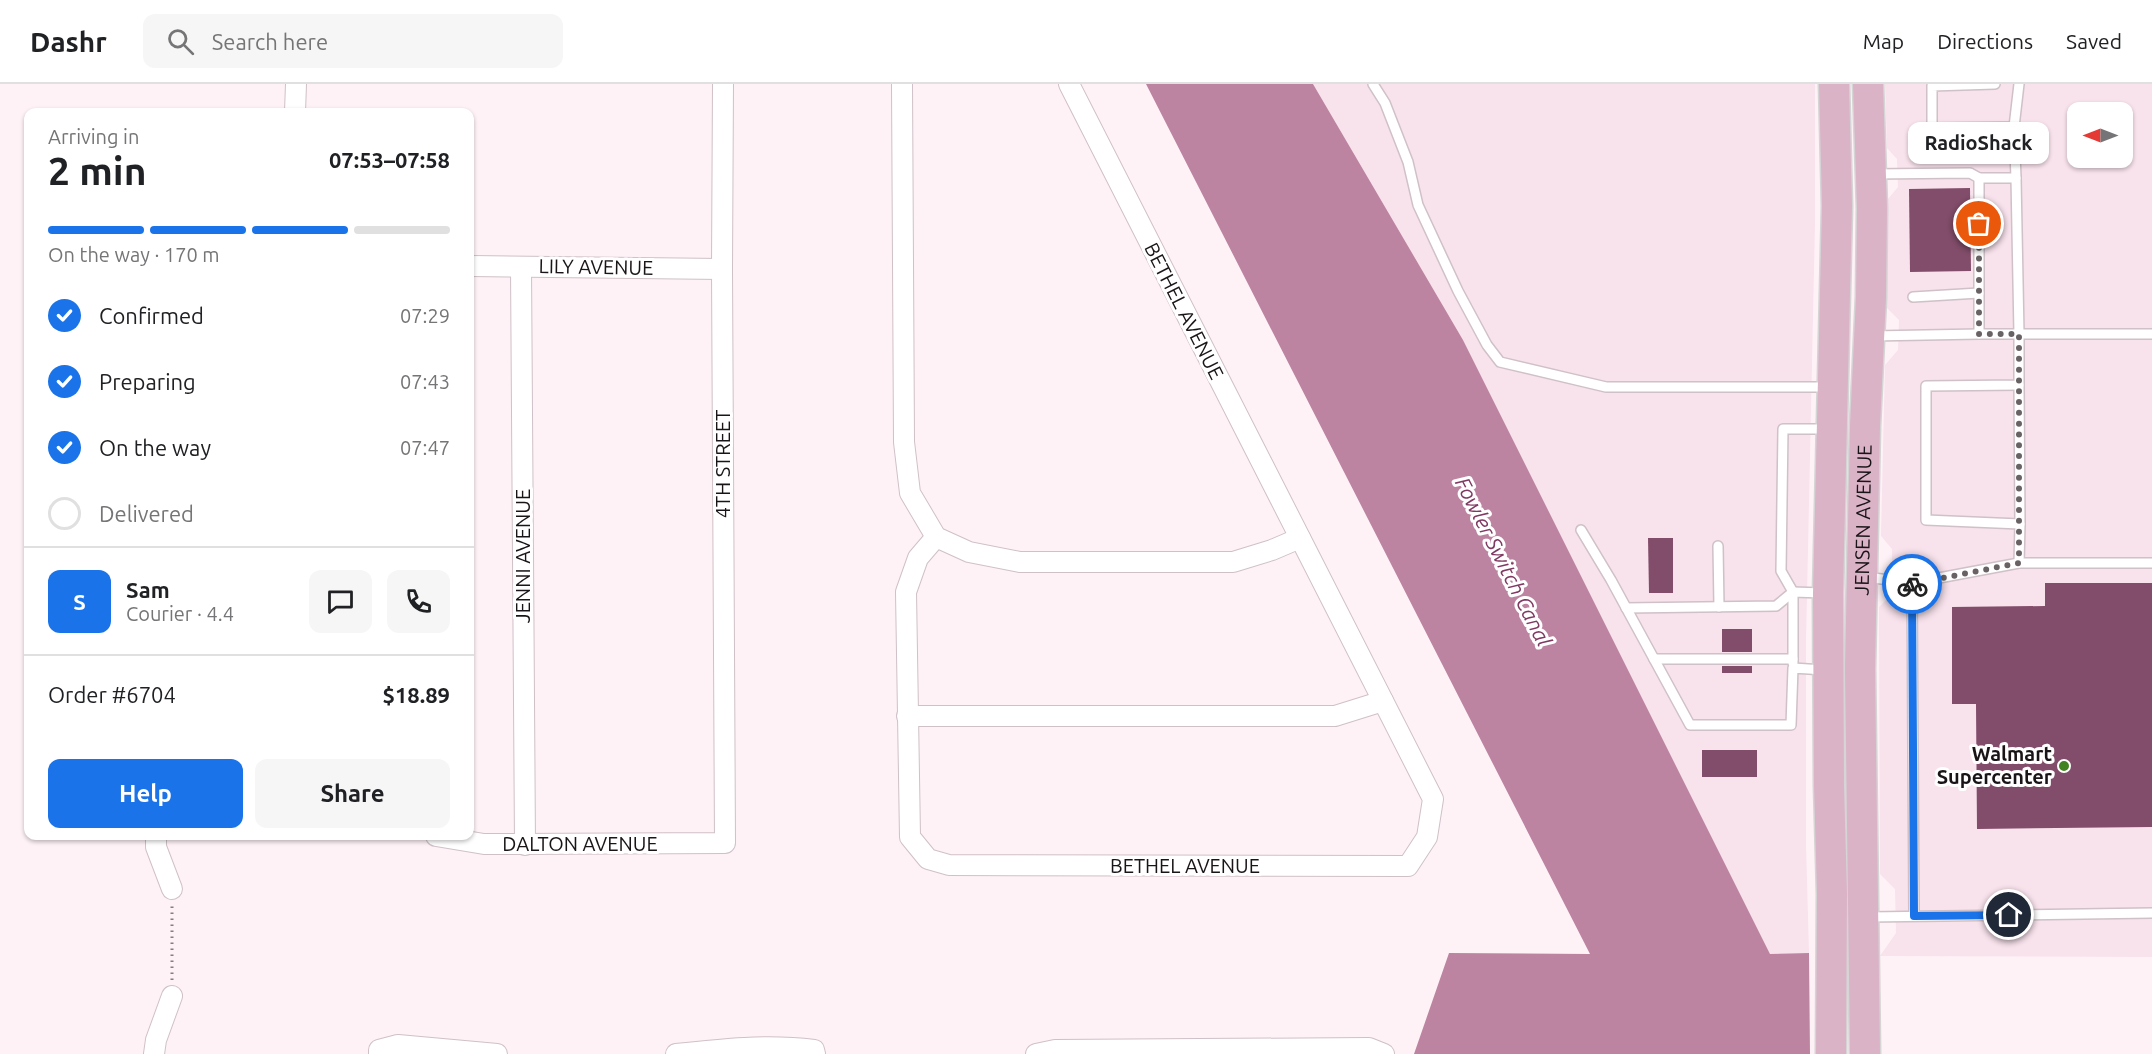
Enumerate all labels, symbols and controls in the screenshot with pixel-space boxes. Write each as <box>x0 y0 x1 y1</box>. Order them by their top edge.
search box <box>143 14 563 68</box>
icon: search <box>164 25 197 58</box>
text: Dashr <box>30 26 107 57</box>
text: Search here <box>212 29 328 54</box>
text: Map <box>1863 29 1904 53</box>
text: Directions <box>1937 29 2033 53</box>
text: Saved <box>2066 29 2122 53</box>
north arrow <box>2067 102 2133 168</box>
map controls <box>2067 102 2133 168</box>
callout: RadioShack <box>1908 122 2050 164</box>
text: Arriving in <box>48 125 139 148</box>
text: RadioShack <box>1924 131 2033 154</box>
text: 07:53–07:58 <box>329 147 450 172</box>
text: 2 min <box>48 149 147 192</box>
pin <box>1953 198 2004 249</box>
icon: bag <box>1962 207 1995 240</box>
street label: BETHEL AVENUE <box>1140 239 1229 383</box>
text: On the way · 170 m <box>48 243 220 266</box>
street label: LILY AVENUE <box>538 254 654 279</box>
icon: check <box>48 299 81 332</box>
text: Confirmed <box>99 303 204 328</box>
text: 07:29 <box>400 304 450 327</box>
icon: check <box>48 365 81 398</box>
text: Preparing <box>99 369 196 394</box>
text: 07:43 <box>400 370 450 393</box>
street label: 4TH STREET <box>711 410 734 518</box>
icon: check <box>48 431 81 464</box>
text: On the way <box>99 435 211 460</box>
text: 07:47 <box>400 436 450 459</box>
street label: JENSEN AVENUE <box>1850 444 1876 596</box>
water label: Fowler Switch Canal <box>1451 473 1557 650</box>
street label: JENNI AVENUE <box>511 489 534 623</box>
text: Delivered <box>99 501 194 526</box>
courier <box>1882 554 1942 614</box>
icon: bike <box>1896 568 1929 601</box>
button: chat <box>309 570 372 633</box>
button: phone <box>387 570 450 633</box>
text: Sam <box>126 577 170 602</box>
text: S <box>73 589 86 614</box>
text: Courier · 4.4 <box>126 602 234 625</box>
text: Order #6704 <box>48 682 176 707</box>
text: $18.89 <box>383 682 450 707</box>
place label: Walmart Supercenter <box>1937 742 2053 788</box>
button: Help <box>48 759 243 828</box>
button: Share <box>255 759 450 828</box>
marker: Walmart Supercenter <box>2057 759 2071 773</box>
street label: DALTON AVENUE <box>502 832 658 855</box>
street label: BETHEL AVENUE <box>1110 854 1260 877</box>
pin <box>1983 889 2034 940</box>
icon: home <box>1992 898 2025 931</box>

